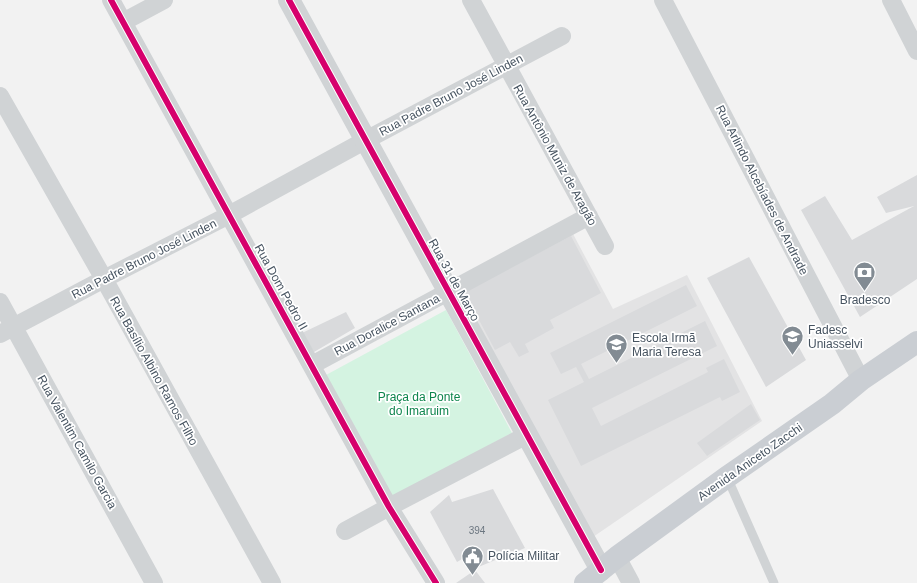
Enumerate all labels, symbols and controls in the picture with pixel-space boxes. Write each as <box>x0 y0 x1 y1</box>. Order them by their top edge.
street label: Rua Padre Bruno José Linden <box>377 51 525 139</box>
street label: Rua Antônio Muniz de Aragão <box>510 82 600 228</box>
street label: Rua Arlindo Alcebíades de Andrade <box>713 103 811 278</box>
street label: Rua Padre Bruno José Linden <box>69 216 219 302</box>
street label: Rua 31 de Março <box>426 236 483 324</box>
street label: Rua Dom Pedro II <box>252 242 310 332</box>
bank icon: Bradesco <box>852 260 878 293</box>
street label: Rua Doralice Santana <box>332 291 442 359</box>
place label: Bradesco <box>840 293 891 307</box>
street label: Rua Basílio Albino Ramos Filho <box>107 294 201 448</box>
place label: Fadesc Uniasselvi <box>808 323 863 351</box>
school or university icon: Fadesc Uniasselvi <box>779 324 805 357</box>
place label: Escola Irmã Maria Teresa <box>632 331 701 359</box>
school or university icon: Escola Irmã Maria Teresa <box>604 332 630 365</box>
street label: Rua Valentim Camilo Garcia <box>34 373 120 511</box>
park label: Praça da Ponte do Imaruim <box>378 390 461 418</box>
street label: Avenida Aniceto Zacchi <box>695 421 805 503</box>
house number: 394 <box>469 525 486 536</box>
public building icon: Polícia Militar <box>460 543 486 576</box>
place label: Polícia Militar <box>488 549 559 563</box>

